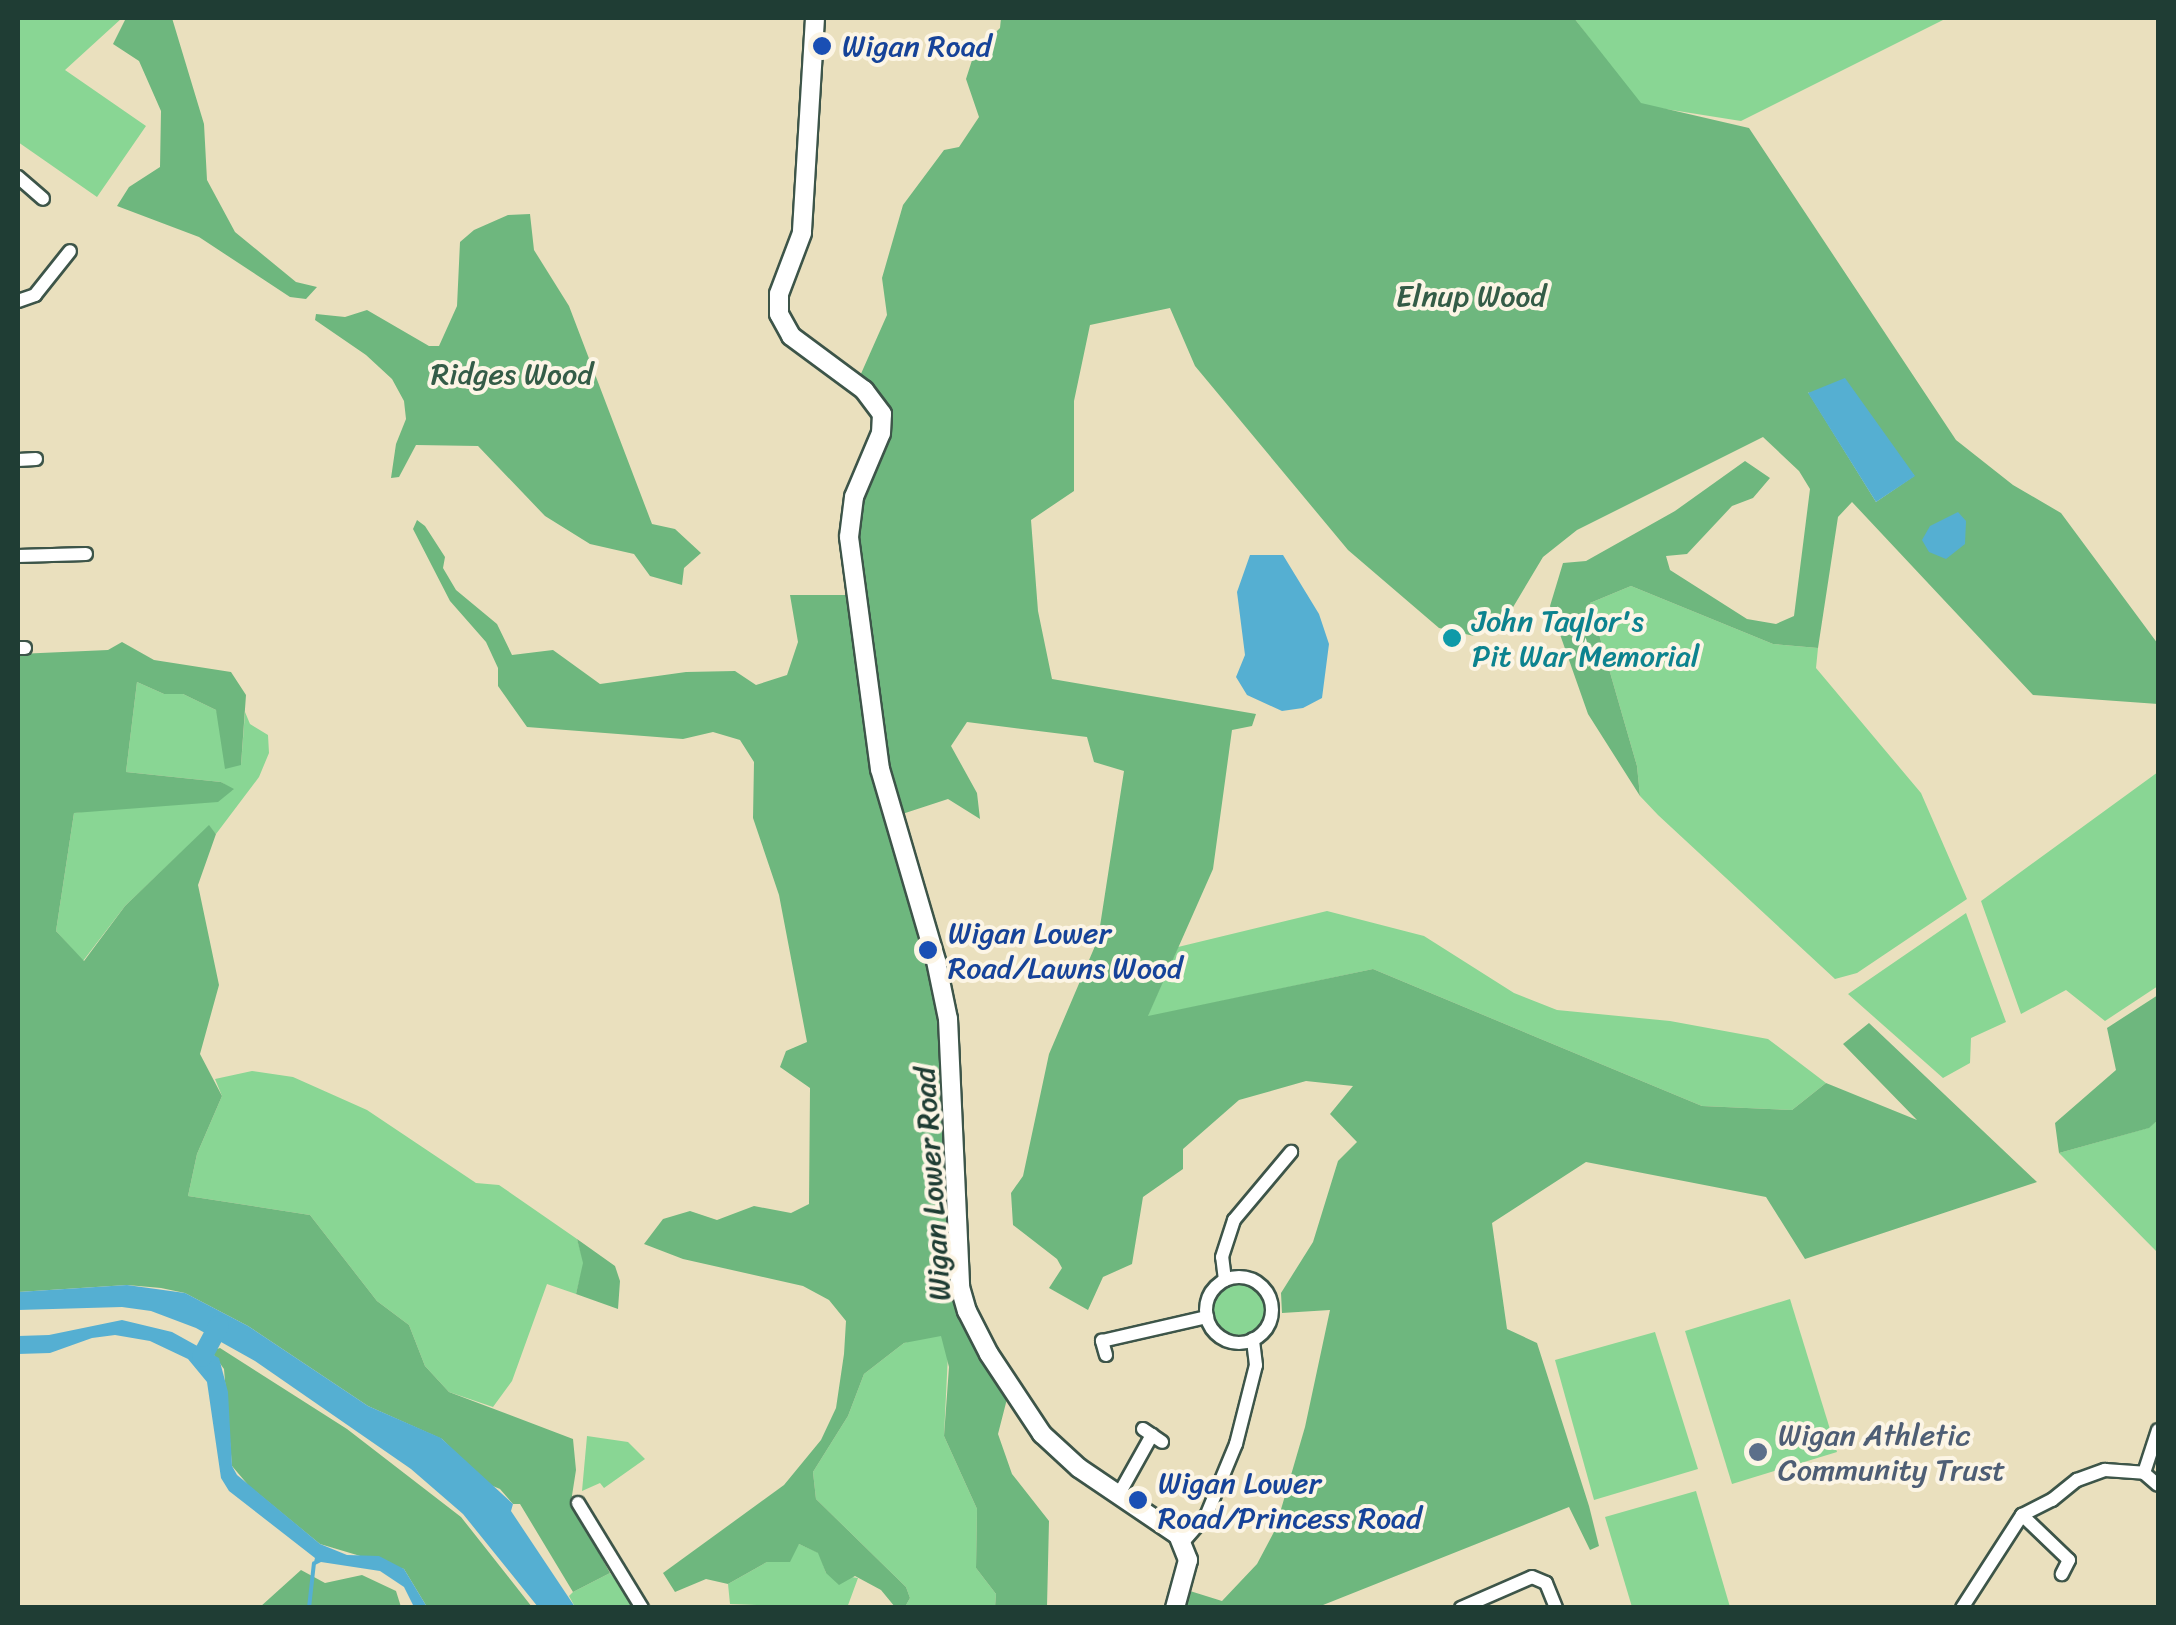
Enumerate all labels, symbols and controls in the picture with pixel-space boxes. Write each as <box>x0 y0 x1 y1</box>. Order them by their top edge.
place label: Wigan Road <box>842 28 992 64</box>
marker: Wigan Road <box>811 35 833 57</box>
park label: Elnup Wood <box>1396 278 1546 314</box>
park label: Ridges Wood <box>431 356 593 392</box>
place label: John Taylor's Pit War Memorial <box>1472 603 1700 674</box>
marker: John Taylor's Pit War Memorial <box>1441 627 1463 649</box>
place label: Wigan Lower Road/Lawns Wood <box>948 915 1183 986</box>
marker: Wigan Lower Road/Lawns Wood <box>917 939 939 961</box>
street label: Wigan Lower Road <box>906 1065 958 1303</box>
place label: Wigan Athletic Community Trust <box>1778 1417 2003 1488</box>
marker: Wigan Athletic Community Trust <box>1747 1441 1769 1463</box>
place label: Wigan Lower Road/Princess Road <box>1158 1465 1422 1536</box>
marker: Wigan Lower Road/Princess Road <box>1127 1489 1149 1511</box>

